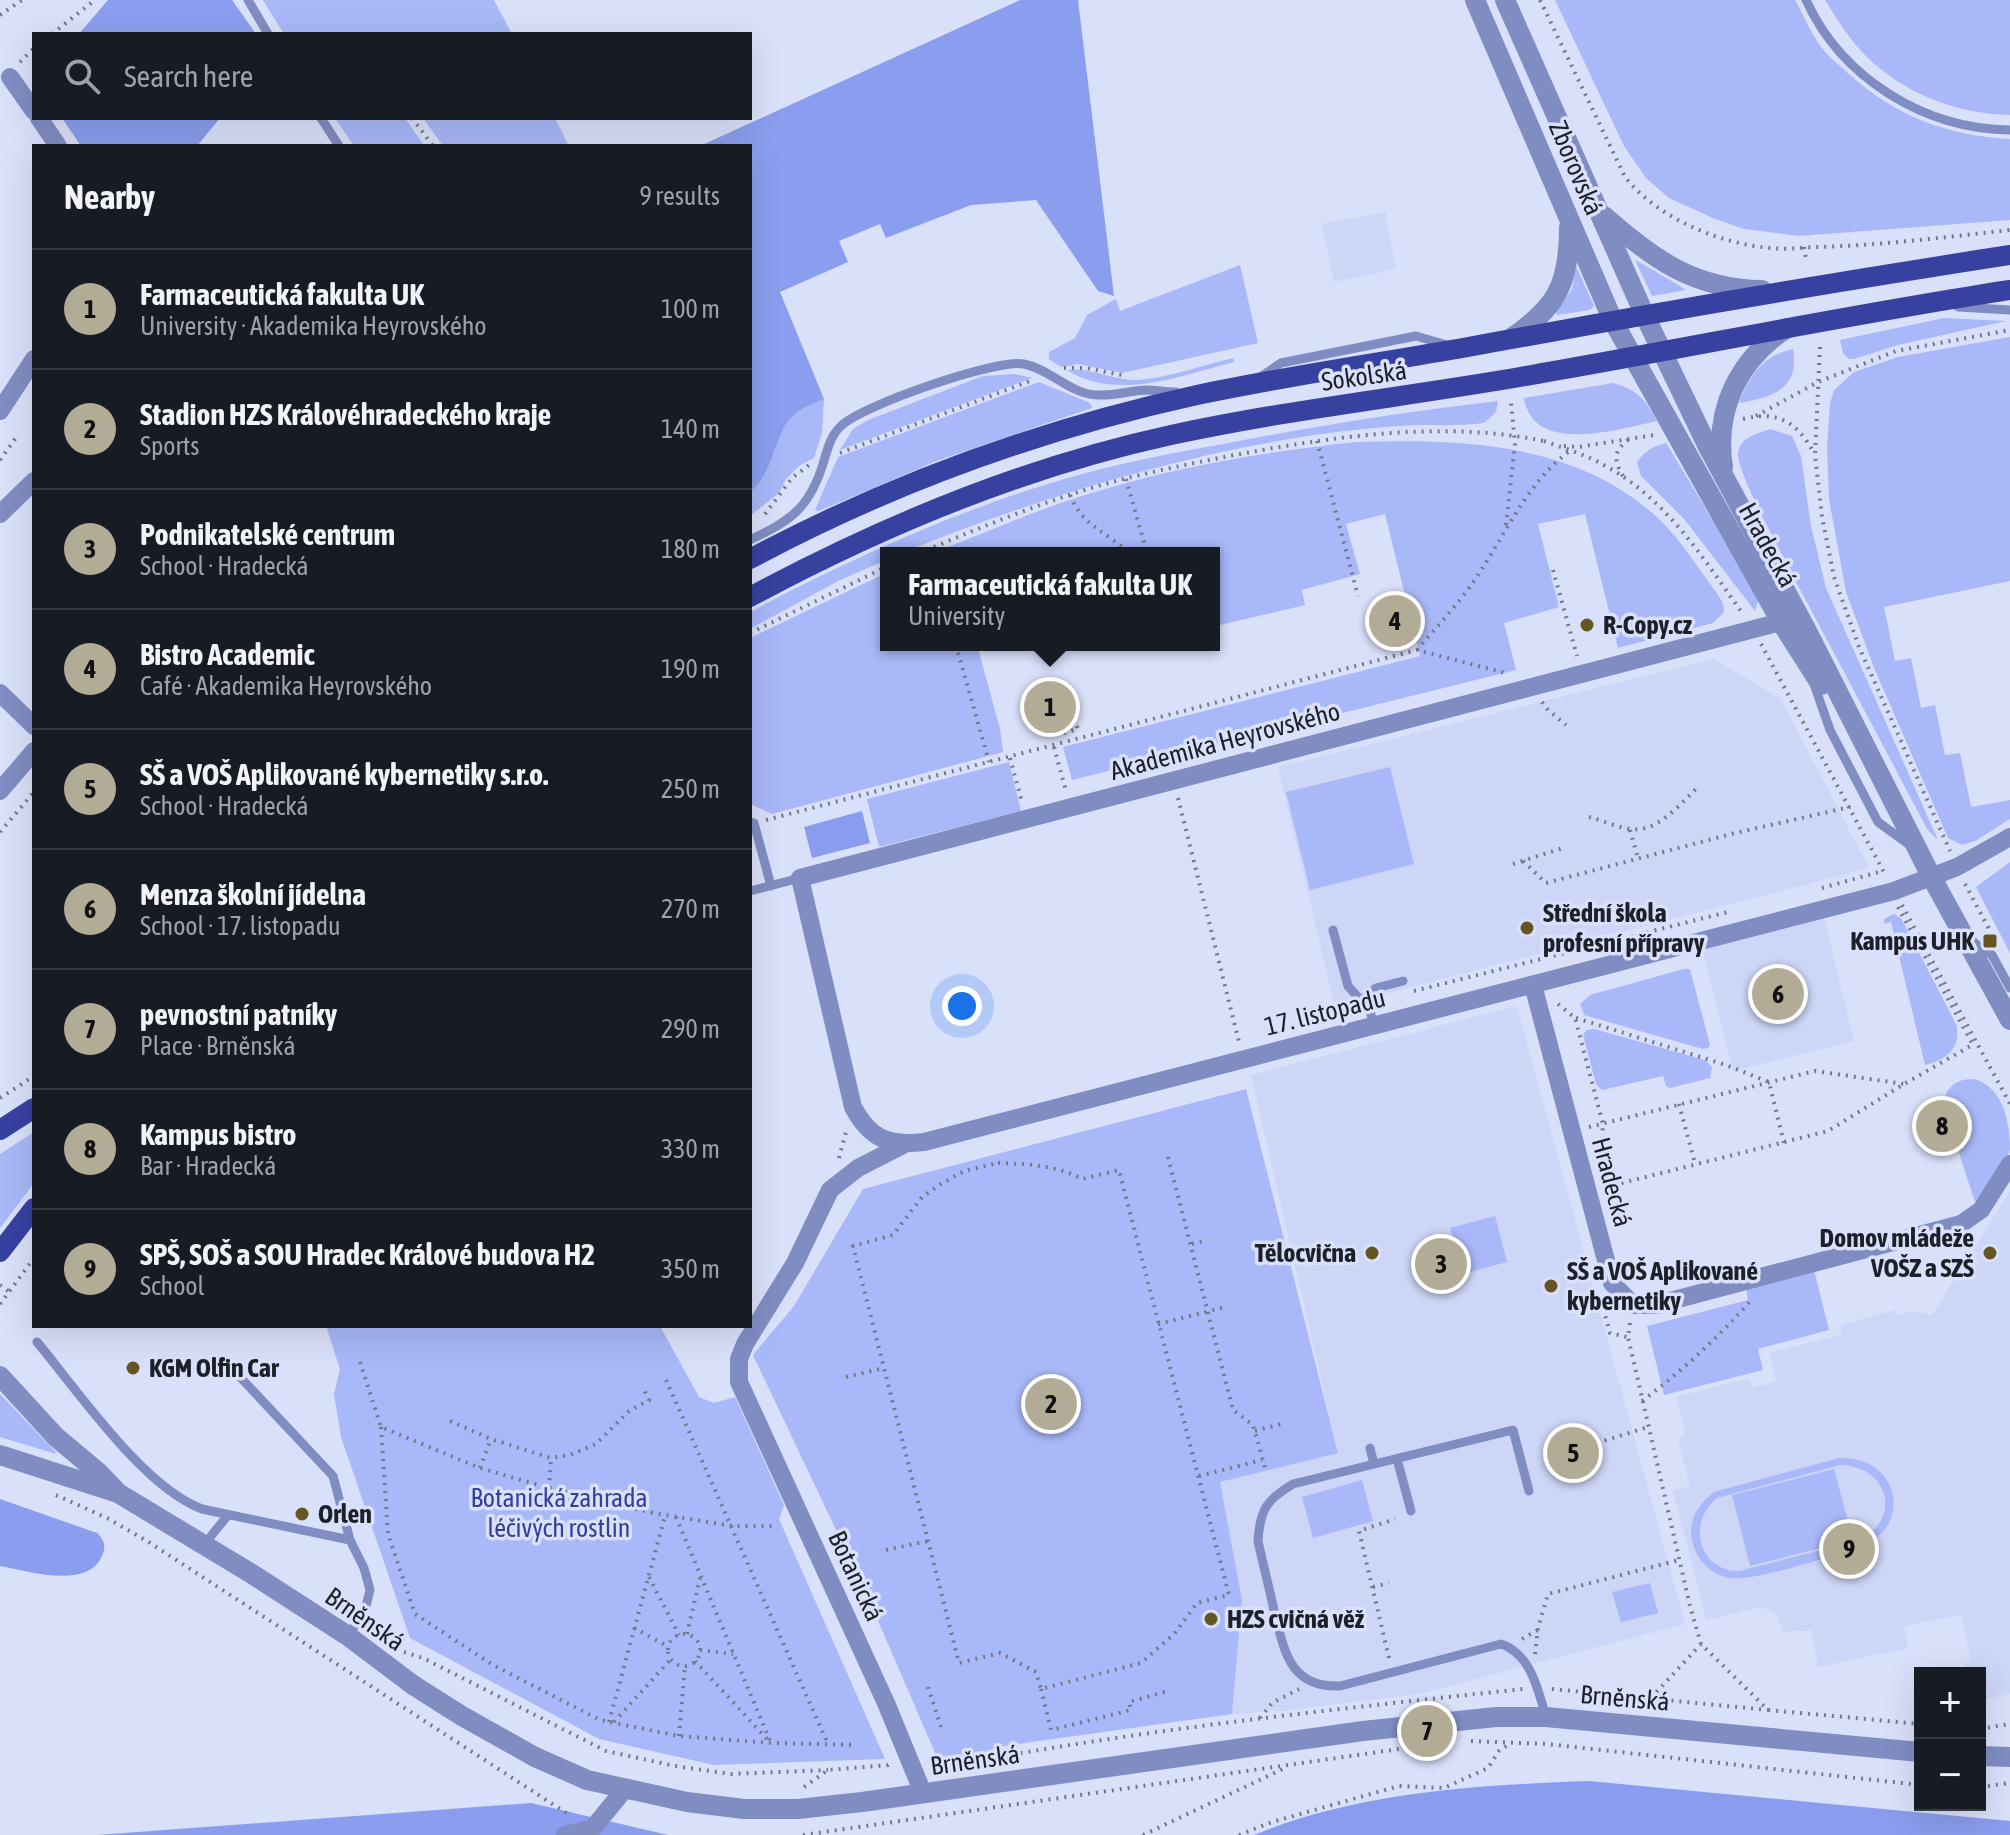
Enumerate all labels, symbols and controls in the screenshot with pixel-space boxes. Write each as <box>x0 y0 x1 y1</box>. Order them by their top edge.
search box <box>32 32 752 120</box>
icon: search <box>60 54 104 98</box>
text: Search here <box>124 59 253 93</box>
street label: Zborovská <box>1543 116 1609 220</box>
text: Nearby <box>64 177 155 216</box>
text: 9 results <box>639 181 720 211</box>
text: Farmaceutická fakulta UK <box>140 277 424 311</box>
text: 1 <box>84 294 96 324</box>
text: 100 m <box>661 294 720 324</box>
text: University · Akademika Heyrovského <box>140 311 487 341</box>
street label: Sokolská <box>1319 355 1409 397</box>
text: Stadion HZS Královéhradeckého kraje <box>140 397 551 431</box>
text: 2 <box>84 414 96 444</box>
text: 140 m <box>661 414 720 444</box>
text: Sports <box>140 431 200 461</box>
street label: Hradecká <box>1733 498 1803 592</box>
text: Podnikatelské centrum <box>140 517 395 551</box>
text: 3 <box>84 534 96 564</box>
text: 180 m <box>661 534 720 564</box>
popup <box>880 547 1220 651</box>
text: School · Hradecká <box>140 551 309 581</box>
text: Farmaceutická fakulta UK <box>908 567 1192 601</box>
pin: 4 <box>1369 591 1421 651</box>
text: University <box>908 601 1005 631</box>
place label: R-Copy.cz <box>1603 610 1693 640</box>
marker: R-Copy.cz <box>1578 616 1596 634</box>
text: Bistro Academic <box>140 637 315 671</box>
text: 4 <box>84 654 96 684</box>
text: 190 m <box>661 654 720 684</box>
text: Café · Akademika Heyrovského <box>140 671 432 701</box>
pin: 1 <box>1024 677 1076 737</box>
street label: Akademika Heyrovského <box>1107 696 1343 786</box>
text: SŠ a VOŠ Aplikované kybernetiky s.r.o. <box>140 757 548 791</box>
text: 5 <box>84 774 96 804</box>
text: 250 m <box>661 774 720 804</box>
text: School · Hradecká <box>140 791 309 821</box>
text: Menza školní jídelna <box>140 877 366 911</box>
text: 6 <box>84 894 96 924</box>
text: 270 m <box>661 894 720 924</box>
place label: Střední škola profesní přípravy <box>1543 898 1705 958</box>
text: School · 17. listopadu <box>140 911 341 941</box>
marker: Střední škola profesní přípravy <box>1518 919 1536 937</box>
place label: Kampus UHK <box>1850 926 1974 956</box>
marker: Kampus UHK <box>1981 932 1999 950</box>
pin: 6 <box>1752 964 1804 1024</box>
street label: 17. listopadu <box>1261 983 1389 1041</box>
your location <box>942 986 982 1026</box>
text: pevnostní patníky <box>140 997 337 1031</box>
text: 7 <box>84 1014 96 1044</box>
text: 290 m <box>661 1014 720 1044</box>
text: Place · Brněnská <box>140 1031 296 1061</box>
pin: 8 <box>1916 1096 1968 1156</box>
text: Kampus bistro <box>140 1117 296 1151</box>
text: 8 <box>84 1134 96 1164</box>
text: 330 m <box>661 1134 720 1164</box>
street label: Hradecká <box>1586 1134 1638 1230</box>
text: Bar · Hradecká <box>140 1151 276 1181</box>
place label: Domov mládeže VOŠZ a SZŠ <box>1820 1223 1974 1283</box>
pin: 3 <box>1415 1234 1467 1294</box>
text: SPŠ, SOŠ a SOU Hradec Králové budova H2 <box>140 1237 595 1271</box>
place label: Tělocvična <box>1255 1238 1356 1268</box>
marker: Tělocvična <box>1363 1244 1381 1262</box>
marker: Domov mládeže VOŠZ a SZŠ <box>1981 1244 1999 1262</box>
text: 9 <box>84 1254 96 1284</box>
text: 350 m <box>661 1254 720 1284</box>
place label: SŠ a VOŠ Aplikované kybernetiky <box>1567 1256 1758 1316</box>
text: School <box>140 1271 204 1301</box>
marker: SŠ a VOŠ Aplikované kybernetiky <box>1542 1277 1560 1295</box>
place label: KGM Olfin Car <box>149 1353 280 1383</box>
marker: KGM Olfin Car <box>124 1359 142 1377</box>
pin: 2 <box>1025 1374 1077 1434</box>
pin: 5 <box>1547 1423 1599 1483</box>
park label: Botanická zahrada léčivých rostlin <box>470 1483 648 1543</box>
place label: Orlen <box>318 1499 372 1529</box>
marker: Orlen <box>293 1505 311 1523</box>
pin: 9 <box>1823 1519 1875 1579</box>
street label: Botanická <box>822 1526 890 1626</box>
street label: Brněnská <box>320 1581 410 1657</box>
place label: HZS cvičná věž <box>1227 1604 1365 1634</box>
marker: HZS cvičná věž <box>1202 1610 1220 1628</box>
map controls <box>1914 1667 1986 1811</box>
button: + <box>1914 1667 1986 1739</box>
street label: Brněnská <box>1579 1679 1671 1717</box>
pin: 7 <box>1401 1701 1453 1761</box>
street label: Brněnská <box>928 1739 1022 1781</box>
button: − <box>1914 1739 1986 1811</box>

